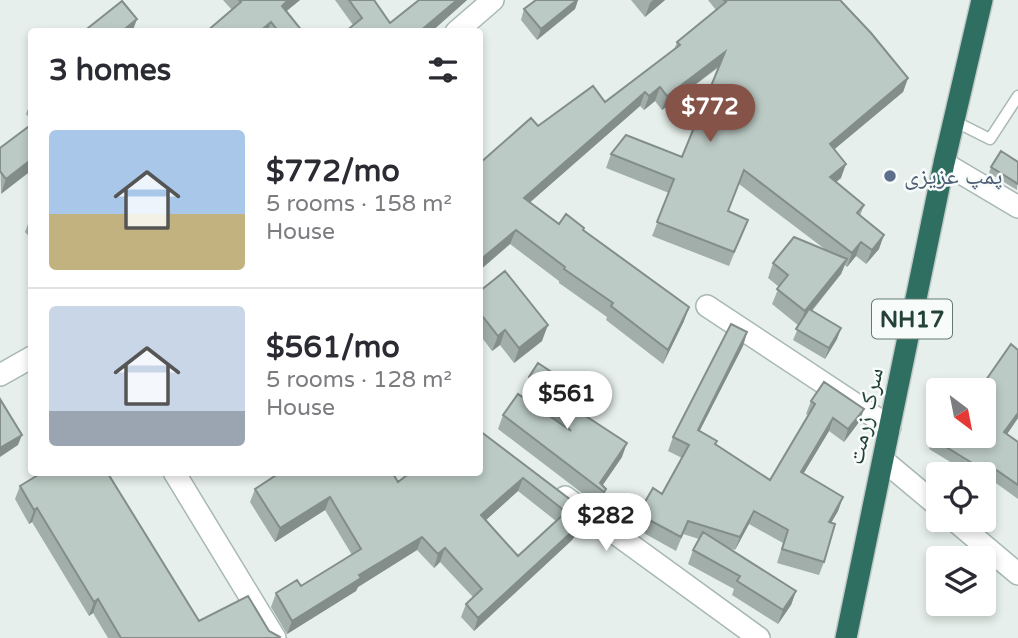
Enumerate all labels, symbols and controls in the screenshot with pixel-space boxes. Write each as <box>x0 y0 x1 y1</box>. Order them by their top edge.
icon: filters <box>424 51 462 89</box>
text: 3 homes <box>49 52 171 89</box>
pin: $772 <box>669 85 751 144</box>
text: $772 <box>681 93 739 121</box>
text: $772/mo <box>266 153 400 190</box>
icon: home <box>105 158 189 242</box>
place label: پمپ عزیزی <box>904 162 1003 191</box>
marker: پمپ عزیزی <box>882 168 898 184</box>
text: 5 rooms · 158 m² <box>266 190 452 218</box>
text: House <box>266 218 335 246</box>
road number: NH17 <box>872 300 952 338</box>
text: $561/mo <box>266 329 400 366</box>
icon: home <box>105 334 189 418</box>
street label: سرک زرمت <box>841 365 890 467</box>
text: 5 rooms · 128 m² <box>266 366 452 394</box>
pin: $561 <box>526 372 608 431</box>
north arrow <box>926 378 996 448</box>
map controls <box>926 378 996 616</box>
text: $561 <box>538 380 596 408</box>
text: House <box>266 394 335 422</box>
button: locate <box>926 462 996 532</box>
pin: $282 <box>565 494 647 553</box>
text: $282 <box>577 502 635 530</box>
button: layers <box>926 546 996 616</box>

